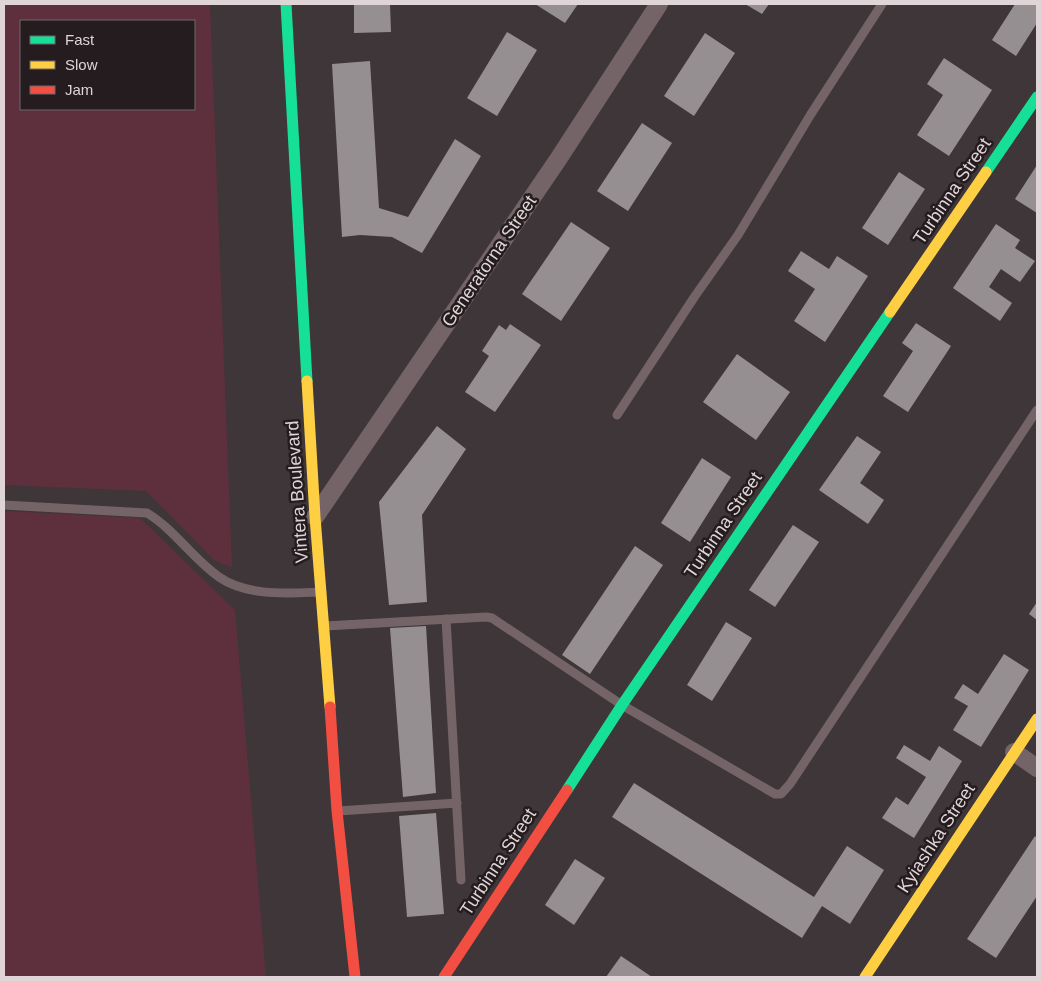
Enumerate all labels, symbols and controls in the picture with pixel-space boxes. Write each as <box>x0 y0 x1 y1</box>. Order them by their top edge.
legend <box>20 20 195 110</box>
text: Fast <box>65 31 95 48</box>
text: Slow <box>65 56 98 73</box>
text: Jam <box>65 81 93 98</box>
street label: Turbinna Street <box>909 134 995 248</box>
street label: Generatorna Street <box>438 192 540 330</box>
street label: Vintera Boulevard <box>282 420 312 564</box>
street label: Turbinna Street <box>680 468 766 582</box>
street label: Kyiashka Street <box>893 780 979 896</box>
street label: Turbinna Street <box>456 805 540 919</box>

